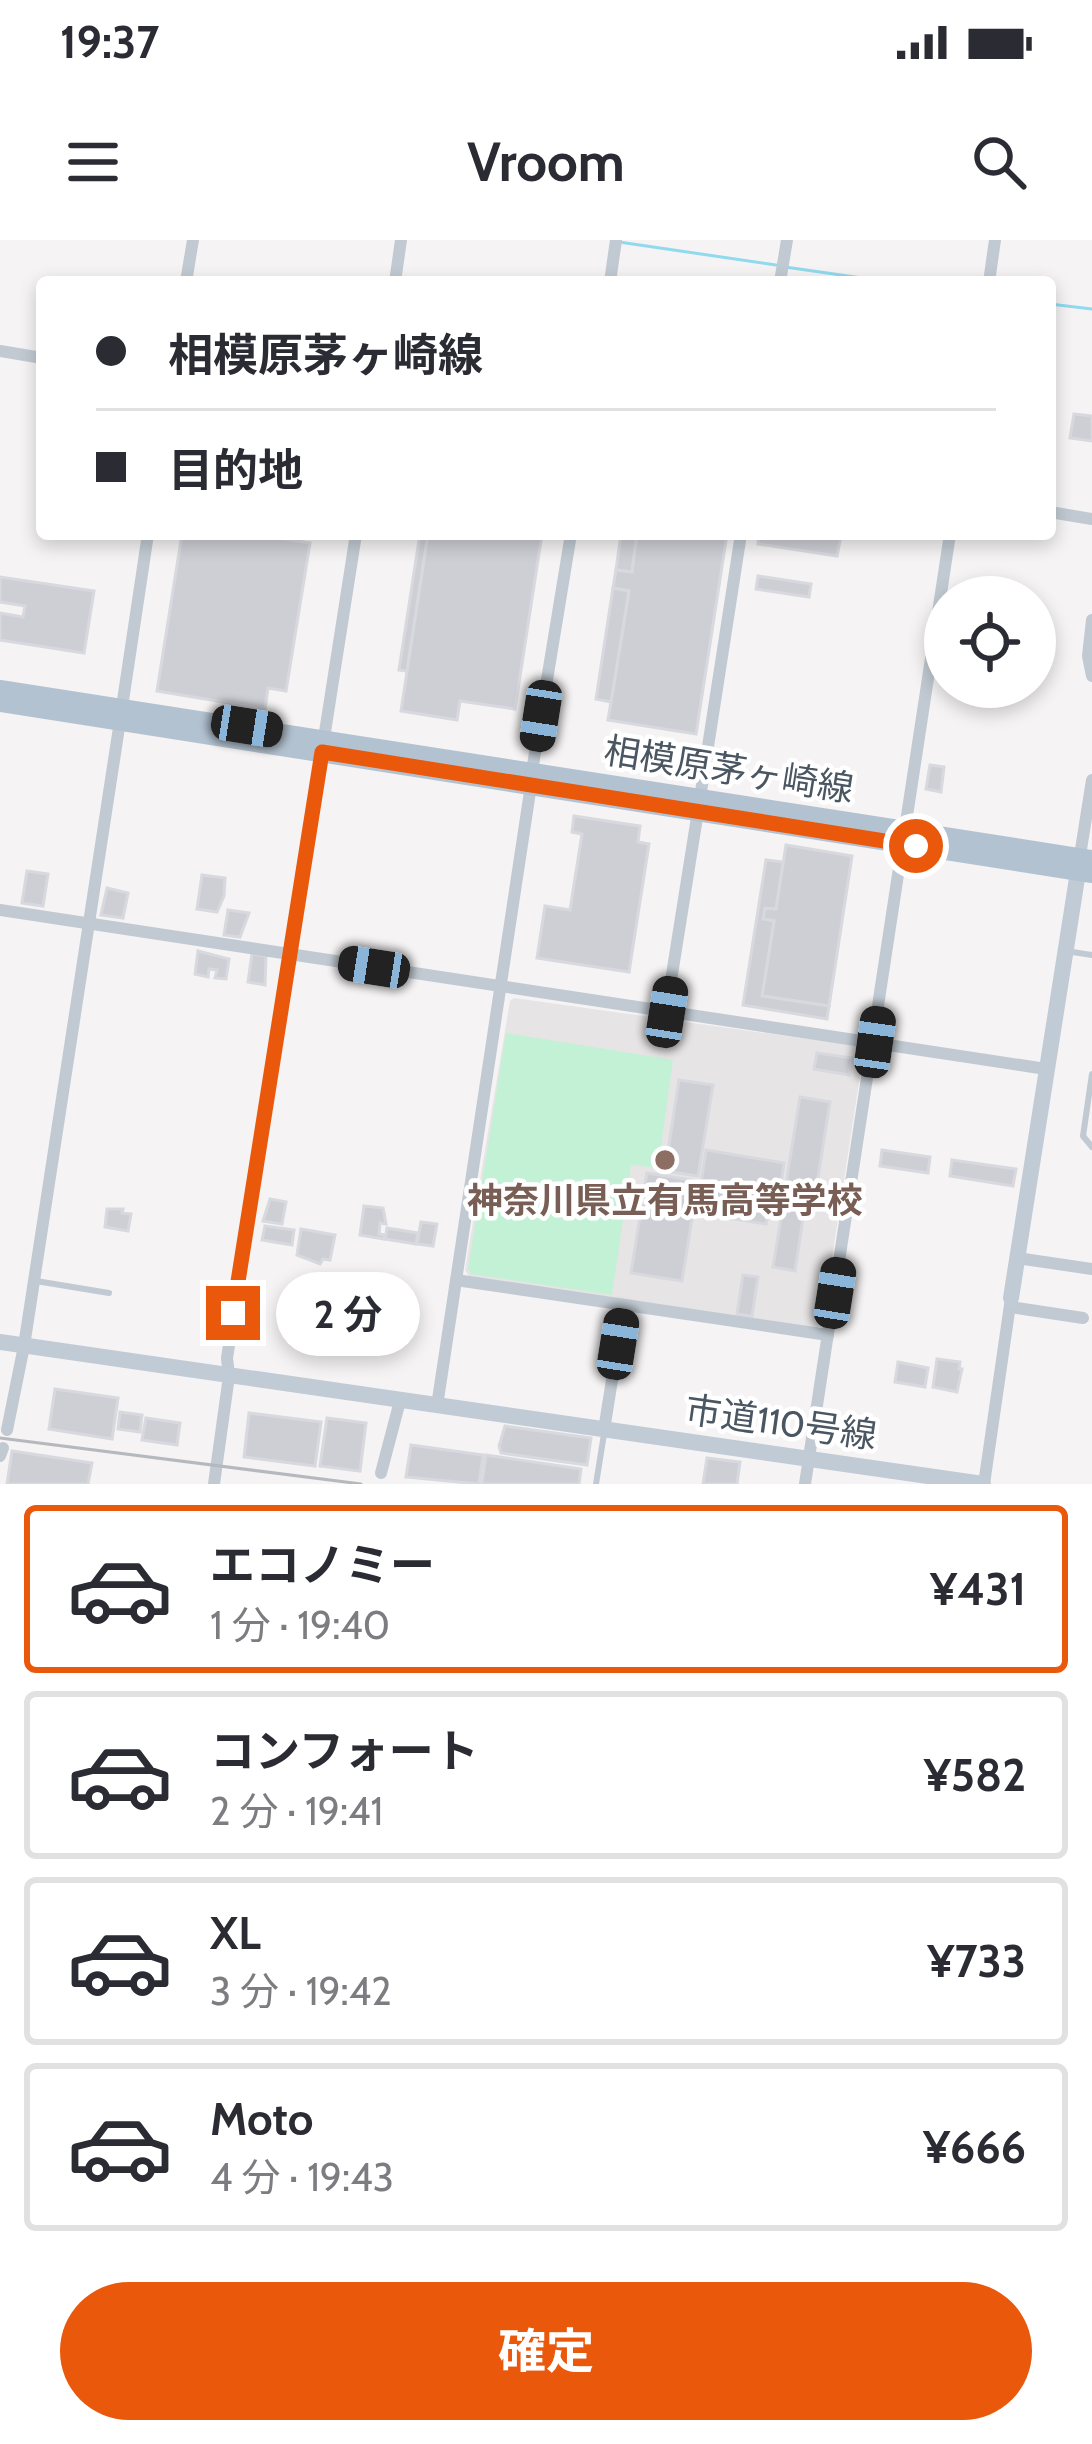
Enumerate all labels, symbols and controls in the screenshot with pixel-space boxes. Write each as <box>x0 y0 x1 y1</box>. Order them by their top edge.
text: 19:37 <box>60 15 159 69</box>
icon: menu <box>60 129 126 195</box>
text: Vroom <box>467 129 625 195</box>
icon: search <box>966 129 1032 195</box>
text: 相模原茅ヶ崎線 <box>168 328 483 382</box>
text: 目的地 <box>168 443 303 497</box>
map controls <box>924 576 1056 708</box>
button: locate <box>924 576 1056 708</box>
car <box>518 678 564 754</box>
car <box>209 703 285 749</box>
street label: 相模原茅ヶ崎線 <box>601 728 857 810</box>
route start <box>889 819 943 873</box>
car <box>336 944 412 990</box>
car <box>644 974 690 1050</box>
car <box>852 1004 898 1080</box>
marker: 神奈川県立有馬高等学校 <box>652 1147 678 1173</box>
place label: 神奈川県立有馬高等学校 <box>467 1178 863 1222</box>
car <box>812 1255 858 1331</box>
callout: 2 分 <box>275 1271 419 1355</box>
route end <box>206 1286 260 1340</box>
text: 2 分 <box>314 1290 382 1338</box>
car <box>595 1306 641 1382</box>
street label: 市道110号線 <box>683 1387 879 1457</box>
icon: car <box>66 1535 174 1643</box>
text: エコノミー <box>210 1538 435 1592</box>
text: ¥431 <box>930 1562 1026 1616</box>
text: 1 分 · 19:40 <box>210 1601 390 1649</box>
icon: car <box>66 1721 174 1829</box>
text: コンフォート <box>210 1724 479 1778</box>
text: ¥582 <box>924 1748 1026 1802</box>
text: 2 分 · 19:41 <box>210 1787 383 1835</box>
text: XL <box>210 1906 261 1960</box>
icon: car <box>66 1907 174 2015</box>
text: ¥733 <box>927 1934 1026 1988</box>
text: 3 分 · 19:42 <box>210 1967 392 2015</box>
text: Moto <box>210 2092 313 2146</box>
icon: car <box>66 2093 174 2201</box>
text: ¥666 <box>923 2120 1026 2174</box>
text: 4 分 · 19:43 <box>210 2153 394 2201</box>
button: 確定 <box>60 2282 1032 2420</box>

